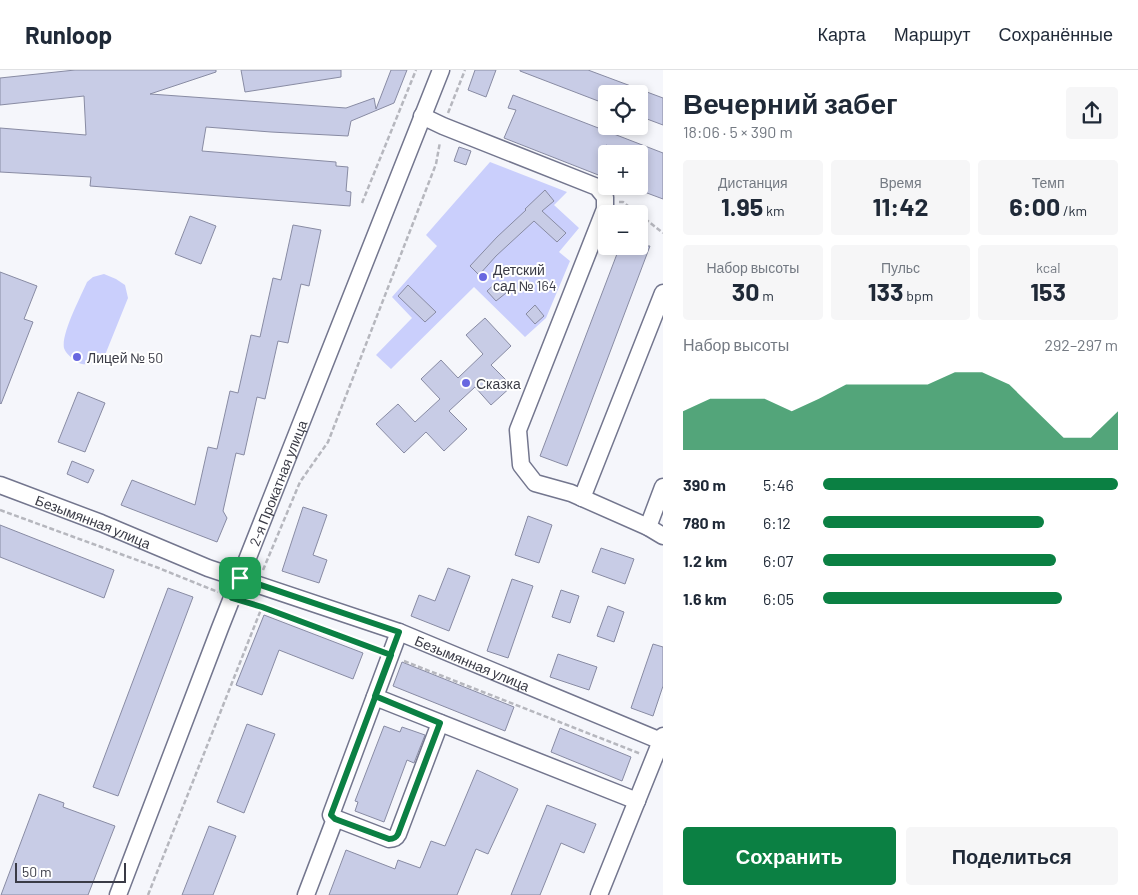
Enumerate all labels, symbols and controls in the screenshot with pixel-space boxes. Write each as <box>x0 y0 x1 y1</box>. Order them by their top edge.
text: Runloop <box>25 20 112 49</box>
text: Карта <box>818 23 866 45</box>
text: Маршрут <box>894 23 970 45</box>
text: Сохранённые <box>998 23 1113 45</box>
map controls <box>598 85 648 255</box>
button: locate <box>598 85 648 135</box>
text: Вечерний забег <box>683 86 898 120</box>
button: share <box>1066 87 1118 139</box>
text: 18:06 · 5 × 390 m <box>683 122 793 141</box>
button: + <box>598 145 648 195</box>
text: Дистанция <box>718 174 788 191</box>
text: Время <box>879 174 922 191</box>
text: Темп <box>1032 174 1065 191</box>
text: 1.95 <box>721 191 763 221</box>
text: 11:42 <box>872 191 929 221</box>
text: 6:00 <box>1009 191 1060 221</box>
text: km <box>763 202 785 219</box>
text: /km <box>1060 202 1087 219</box>
button: − <box>598 205 648 255</box>
text: Набор высоты <box>706 259 799 276</box>
text: Пульс <box>881 259 920 276</box>
text: kcal <box>1036 259 1060 276</box>
place label: Детский сад № 164 <box>493 261 556 294</box>
marker: Детский сад № 164 <box>477 271 489 283</box>
text: 30 <box>732 276 760 306</box>
text: 133 <box>868 276 904 306</box>
text: 153 <box>1030 276 1066 306</box>
text: m <box>760 287 774 304</box>
text: bpm <box>904 287 933 304</box>
text: Набор высоты <box>683 335 789 354</box>
text: 292–297 m <box>1044 335 1118 354</box>
place label: Лицей № 50 <box>87 349 163 366</box>
marker: Лицей № 50 <box>71 351 83 363</box>
place label: Сказка <box>476 375 521 392</box>
marker: Сказка <box>460 377 472 389</box>
street label: 2-я Прокатная улица <box>245 417 310 548</box>
text: 390 m <box>683 475 726 494</box>
text: 5:46 <box>763 475 794 494</box>
street label: Безымянная улица <box>33 491 154 552</box>
text: 780 m <box>683 513 725 532</box>
text: 6:12 <box>763 513 791 532</box>
text: 1.2 km <box>683 551 727 570</box>
text: 6:07 <box>763 551 793 570</box>
pin <box>219 557 261 599</box>
icon: arrive <box>226 564 254 592</box>
text: 1.6 km <box>683 589 727 608</box>
text: 6:05 <box>763 589 794 608</box>
street label: Безымянная улица <box>413 631 533 694</box>
button: Сохранить <box>683 827 896 885</box>
button: Поделиться <box>906 827 1118 885</box>
scale bar <box>15 860 126 883</box>
text: 50 m <box>22 863 51 880</box>

